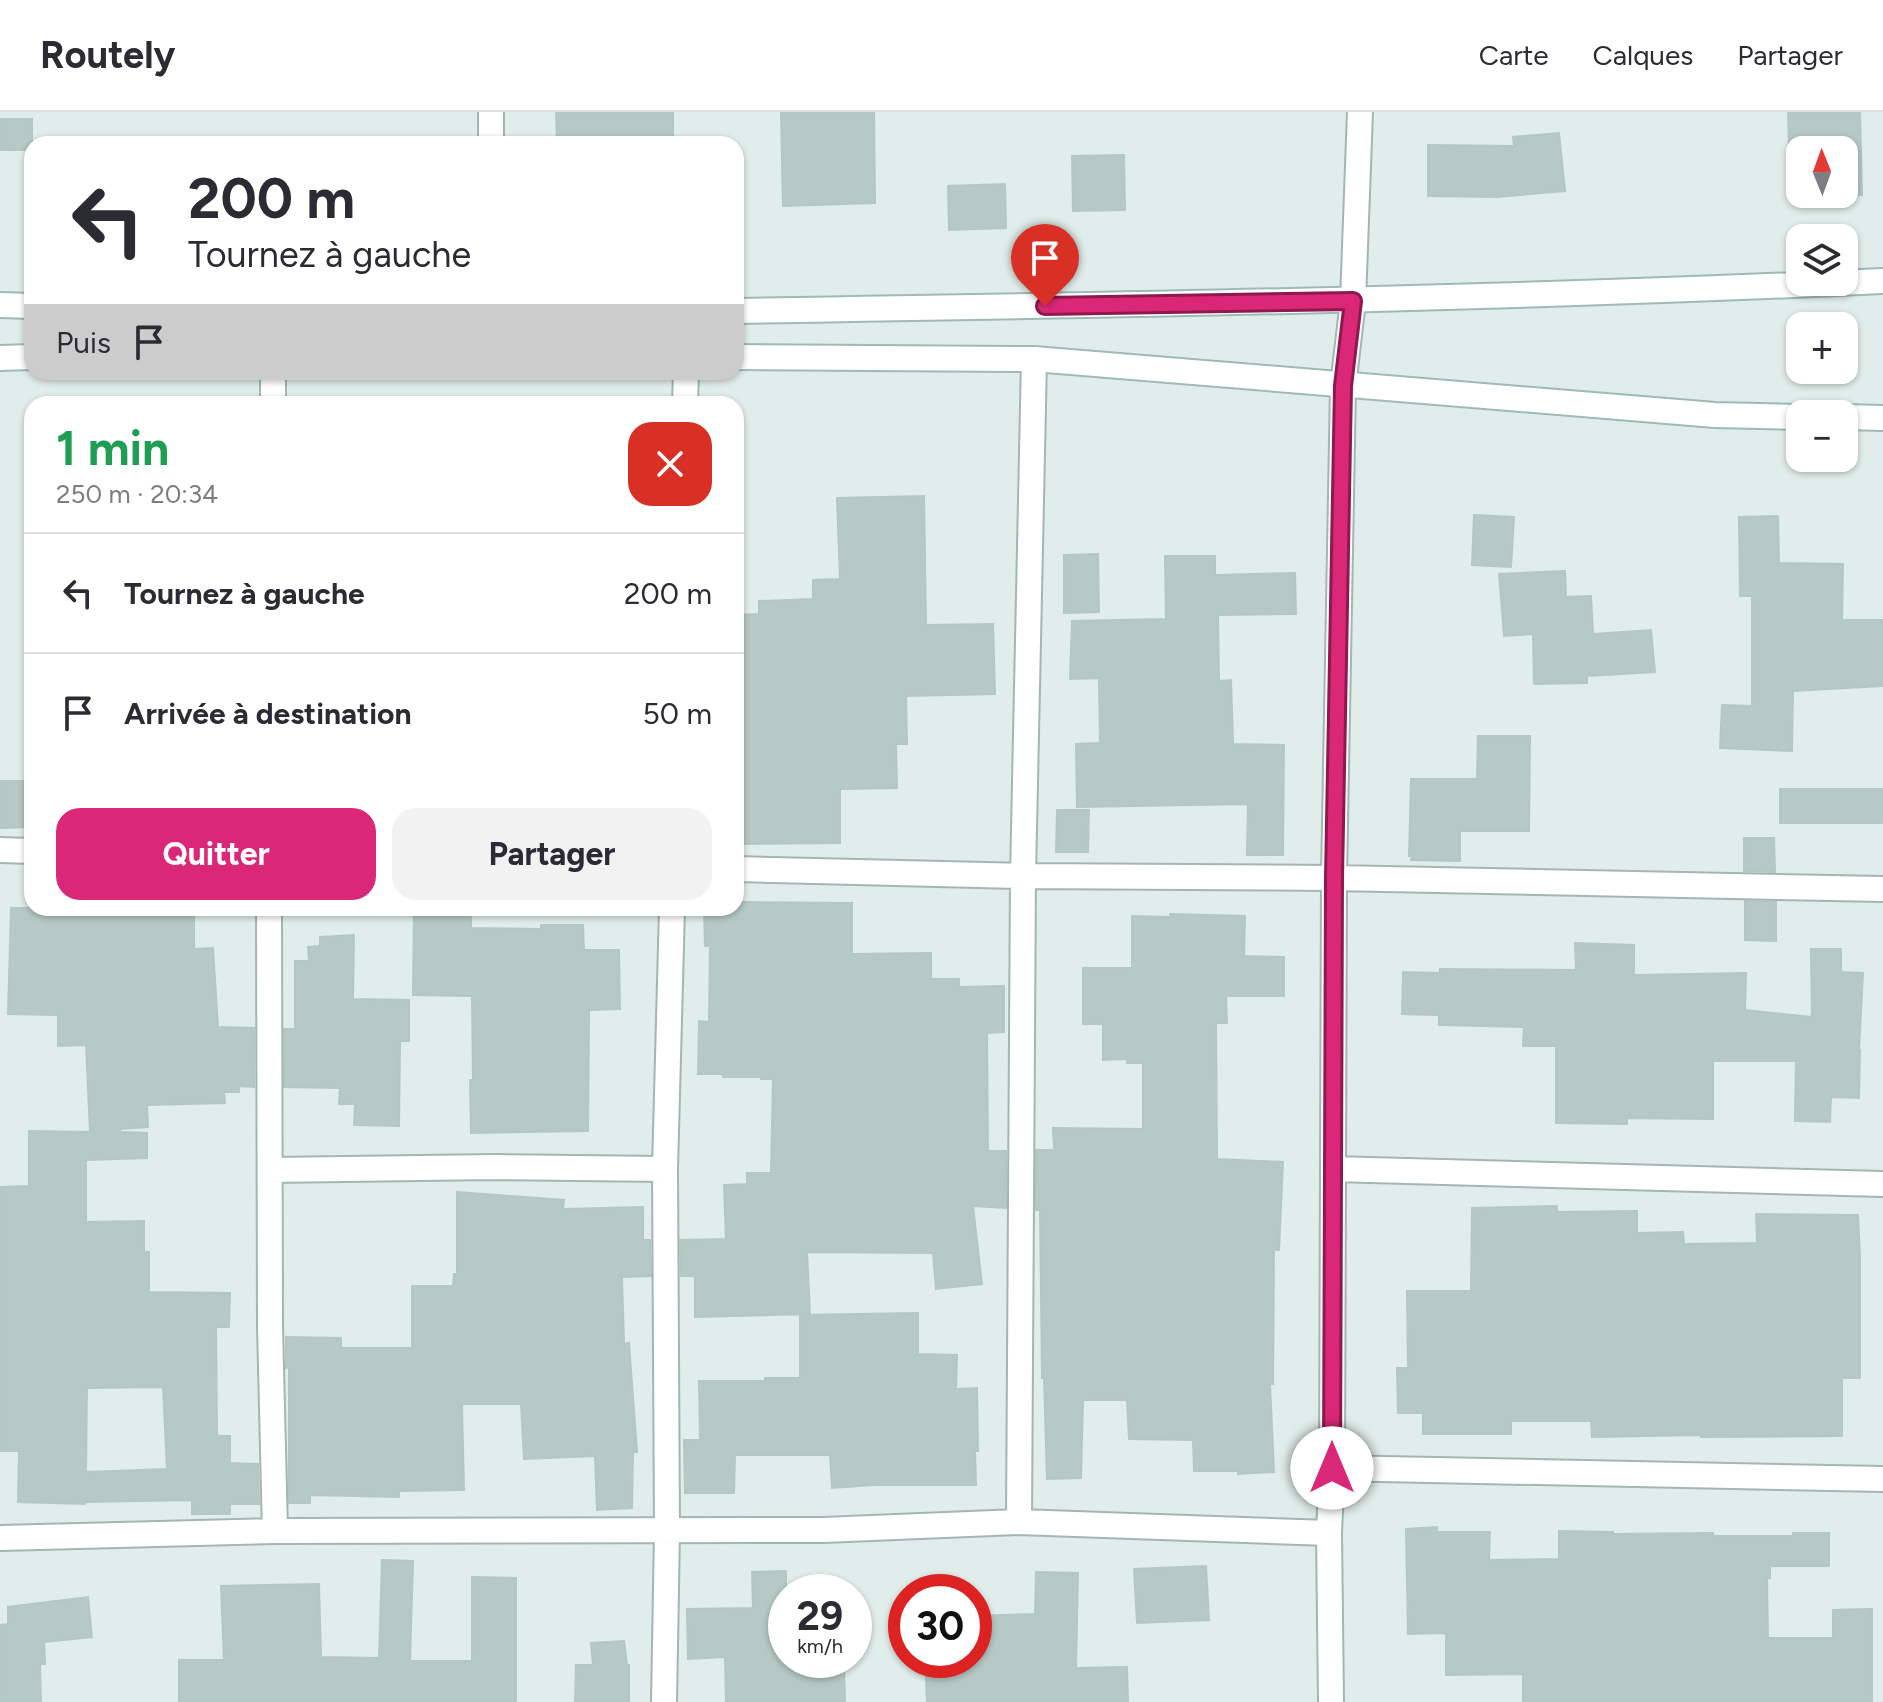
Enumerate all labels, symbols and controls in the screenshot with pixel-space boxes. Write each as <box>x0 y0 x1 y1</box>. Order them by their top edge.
text: Routely <box>40 32 175 78</box>
text: Carte <box>1479 38 1549 72</box>
text: Calques <box>1593 38 1693 72</box>
text: Partager <box>1737 38 1843 72</box>
north arrow <box>1786 136 1858 208</box>
map controls <box>1786 136 1858 472</box>
text: 200 m <box>188 165 355 232</box>
icon: left <box>56 168 160 272</box>
pin <box>1011 224 1079 306</box>
button: layers <box>1786 224 1858 296</box>
text: Tournez à gauche <box>188 233 471 276</box>
icon: arrive <box>1023 236 1067 280</box>
button: + <box>1786 312 1858 384</box>
icon: arrive <box>127 320 171 364</box>
text: Puis <box>56 324 111 361</box>
button: − <box>1786 400 1858 472</box>
text: 1 min <box>56 419 169 477</box>
button: close <box>628 422 712 506</box>
text: 250 m · 20:34 <box>56 478 218 510</box>
icon: left <box>56 571 100 615</box>
text: Tournez à gauche <box>124 575 365 612</box>
text: 200 m <box>624 575 712 612</box>
icon: arrive <box>56 691 100 735</box>
text: Arrivée à destination <box>124 695 411 732</box>
text: 50 m <box>643 695 712 732</box>
button: Quitter <box>56 808 376 900</box>
button: Partager <box>392 808 712 900</box>
position arrow <box>1290 1426 1374 1510</box>
speed limit sign: 30 <box>888 1574 992 1678</box>
text: 29 <box>797 1592 843 1640</box>
text: km/h <box>797 1634 843 1658</box>

